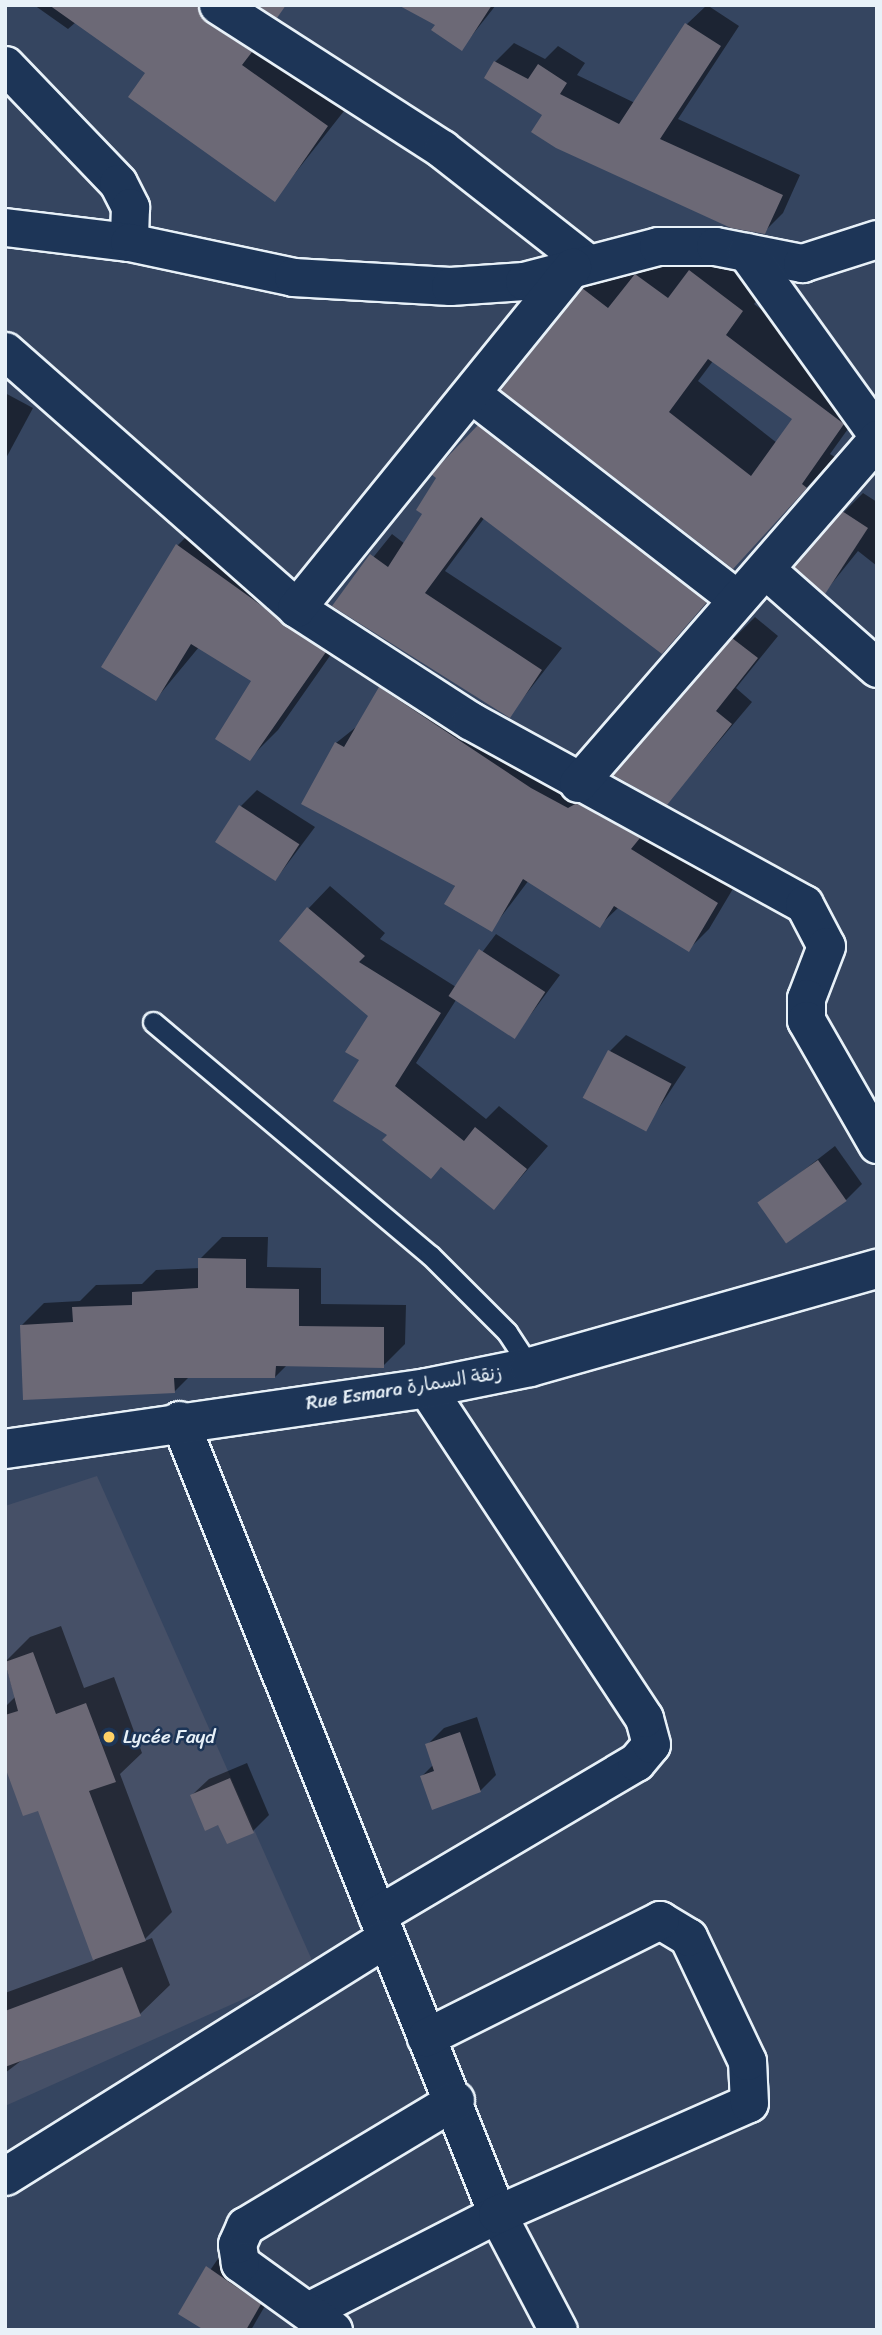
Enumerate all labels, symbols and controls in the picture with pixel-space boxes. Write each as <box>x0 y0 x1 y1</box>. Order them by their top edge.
street label: Rue Esmara زنقة السمارة <box>304 1361 504 1415</box>
place label: Lycée Fayd <box>123 1726 215 1748</box>
marker: Lycée Fayd <box>101 1729 117 1745</box>

